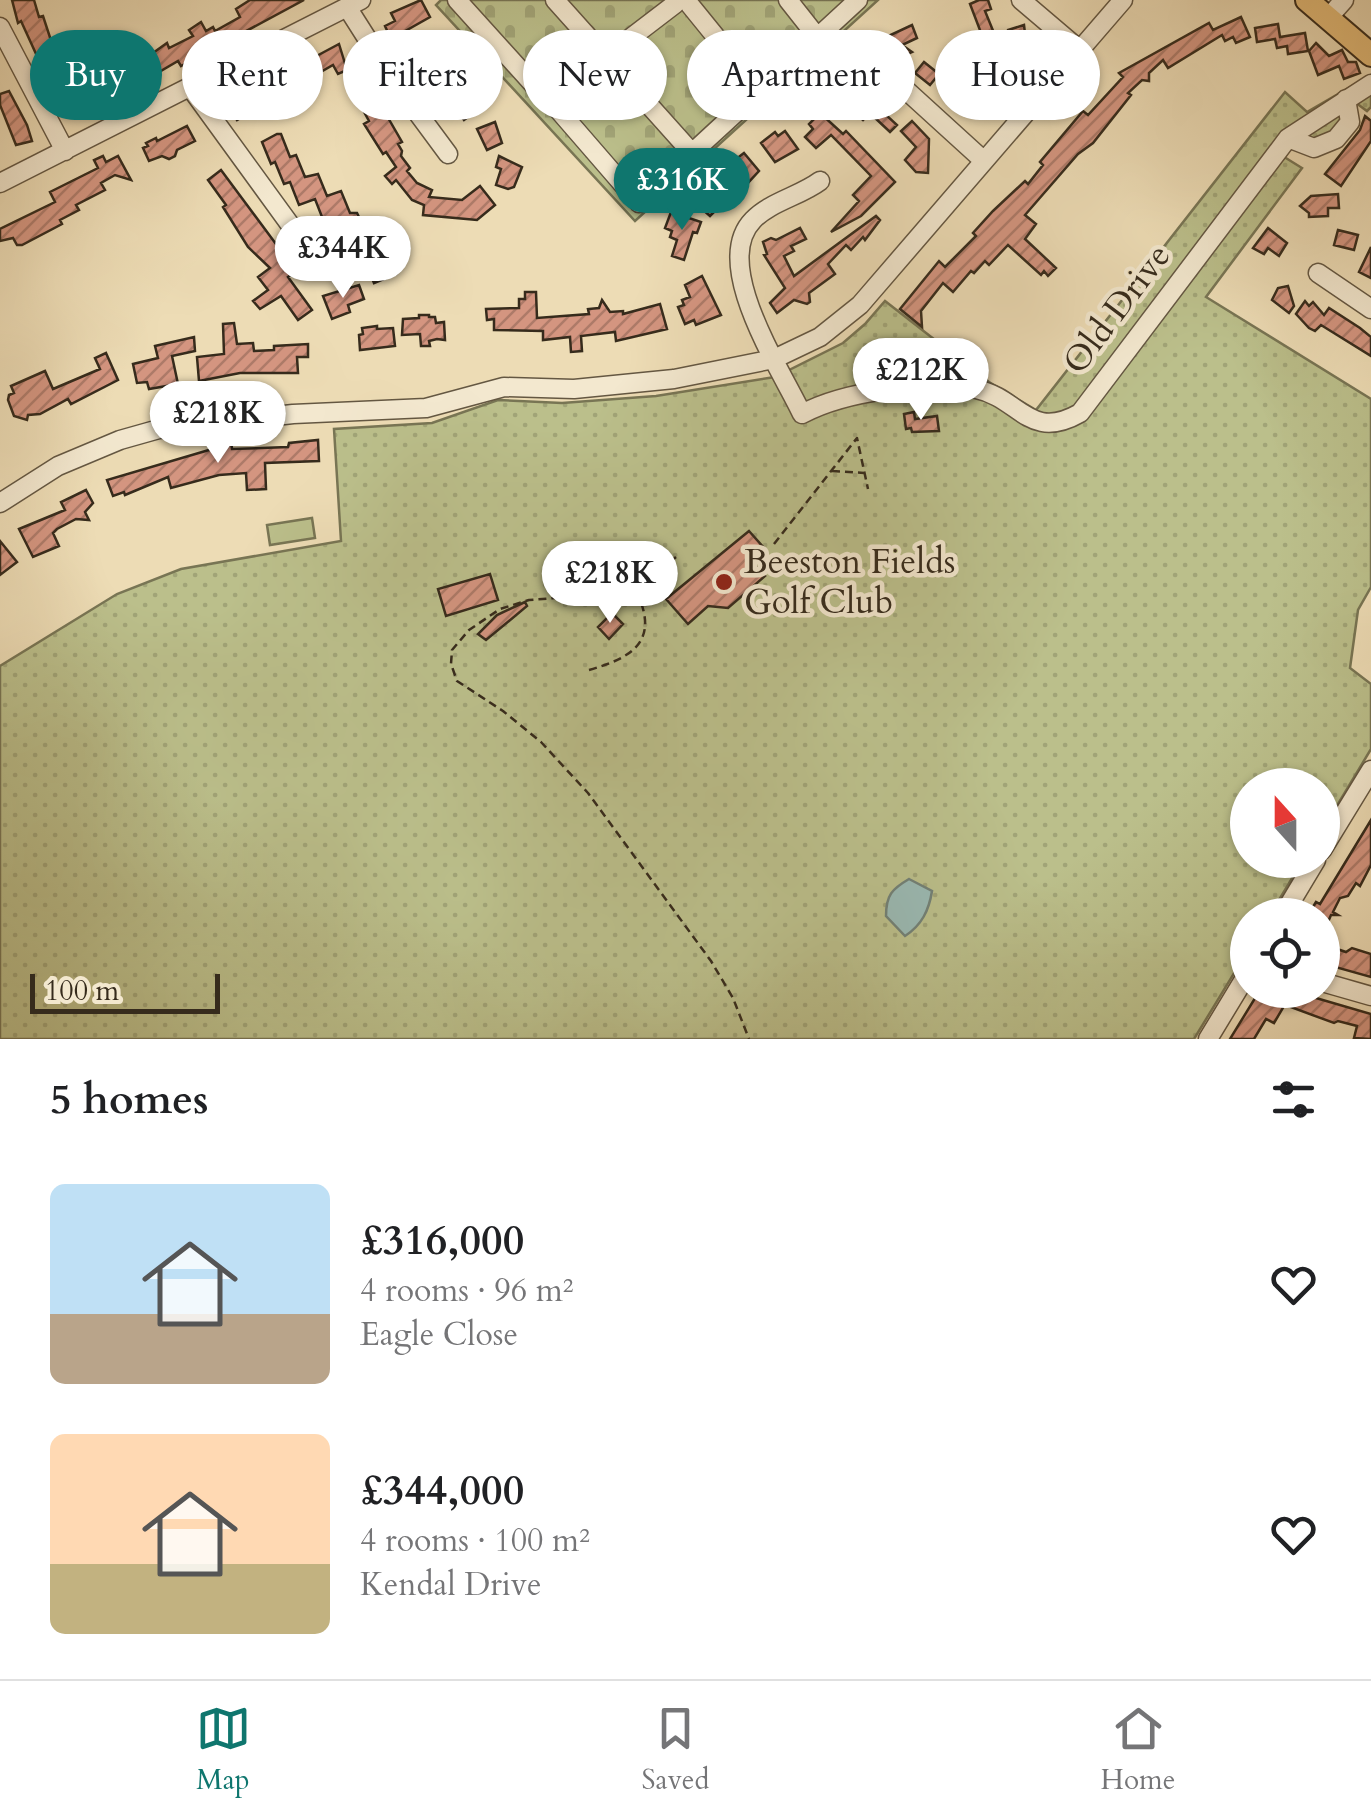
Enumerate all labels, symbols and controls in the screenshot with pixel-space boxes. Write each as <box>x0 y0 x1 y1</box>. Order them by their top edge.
chip: Buy <box>30 30 162 120</box>
chip: Rent <box>182 30 323 120</box>
chip: Filters <box>343 30 503 120</box>
chip: New <box>523 30 667 120</box>
chip: Apartment <box>687 30 915 120</box>
chip: House <box>935 30 1100 120</box>
pin: £316K <box>612 148 752 233</box>
text: £316K <box>636 158 728 202</box>
pin: £344K <box>273 216 413 301</box>
text: £344K <box>297 226 389 270</box>
street label: Old Drive <box>1052 234 1182 384</box>
pin: £212K <box>851 338 991 423</box>
text: £212K <box>875 348 967 392</box>
pin: £218K <box>148 381 288 466</box>
text: £218K <box>172 391 264 435</box>
place label: Beeston Fields Golf Club <box>744 538 955 626</box>
pin: £218K <box>540 541 680 626</box>
text: £218K <box>564 551 656 595</box>
marker: Beeston Fields Golf Club <box>713 571 735 593</box>
north arrow <box>1230 768 1340 878</box>
map controls <box>1230 768 1340 1008</box>
button: locate <box>1230 898 1340 1008</box>
scale bar <box>30 969 220 1014</box>
text: 100 m <box>45 972 119 1010</box>
text: 5 homes <box>50 1071 208 1128</box>
icon: filters <box>1266 1072 1321 1127</box>
text: £316,000 <box>360 1212 524 1269</box>
icon: home <box>130 1224 250 1344</box>
icon: heart <box>1266 1257 1321 1312</box>
text: 4 rooms · 96 m² <box>360 1269 573 1313</box>
text: Eagle Close <box>360 1313 518 1357</box>
text: £344,000 <box>360 1462 524 1519</box>
icon: home <box>130 1474 250 1594</box>
icon: heart <box>1266 1507 1321 1562</box>
text: 4 rooms · 100 m² <box>360 1519 590 1563</box>
text: Kendal Drive <box>360 1563 542 1607</box>
tab: Map <box>196 1701 251 1799</box>
tab: Saved <box>642 1701 709 1799</box>
tab: Home <box>1101 1701 1175 1799</box>

